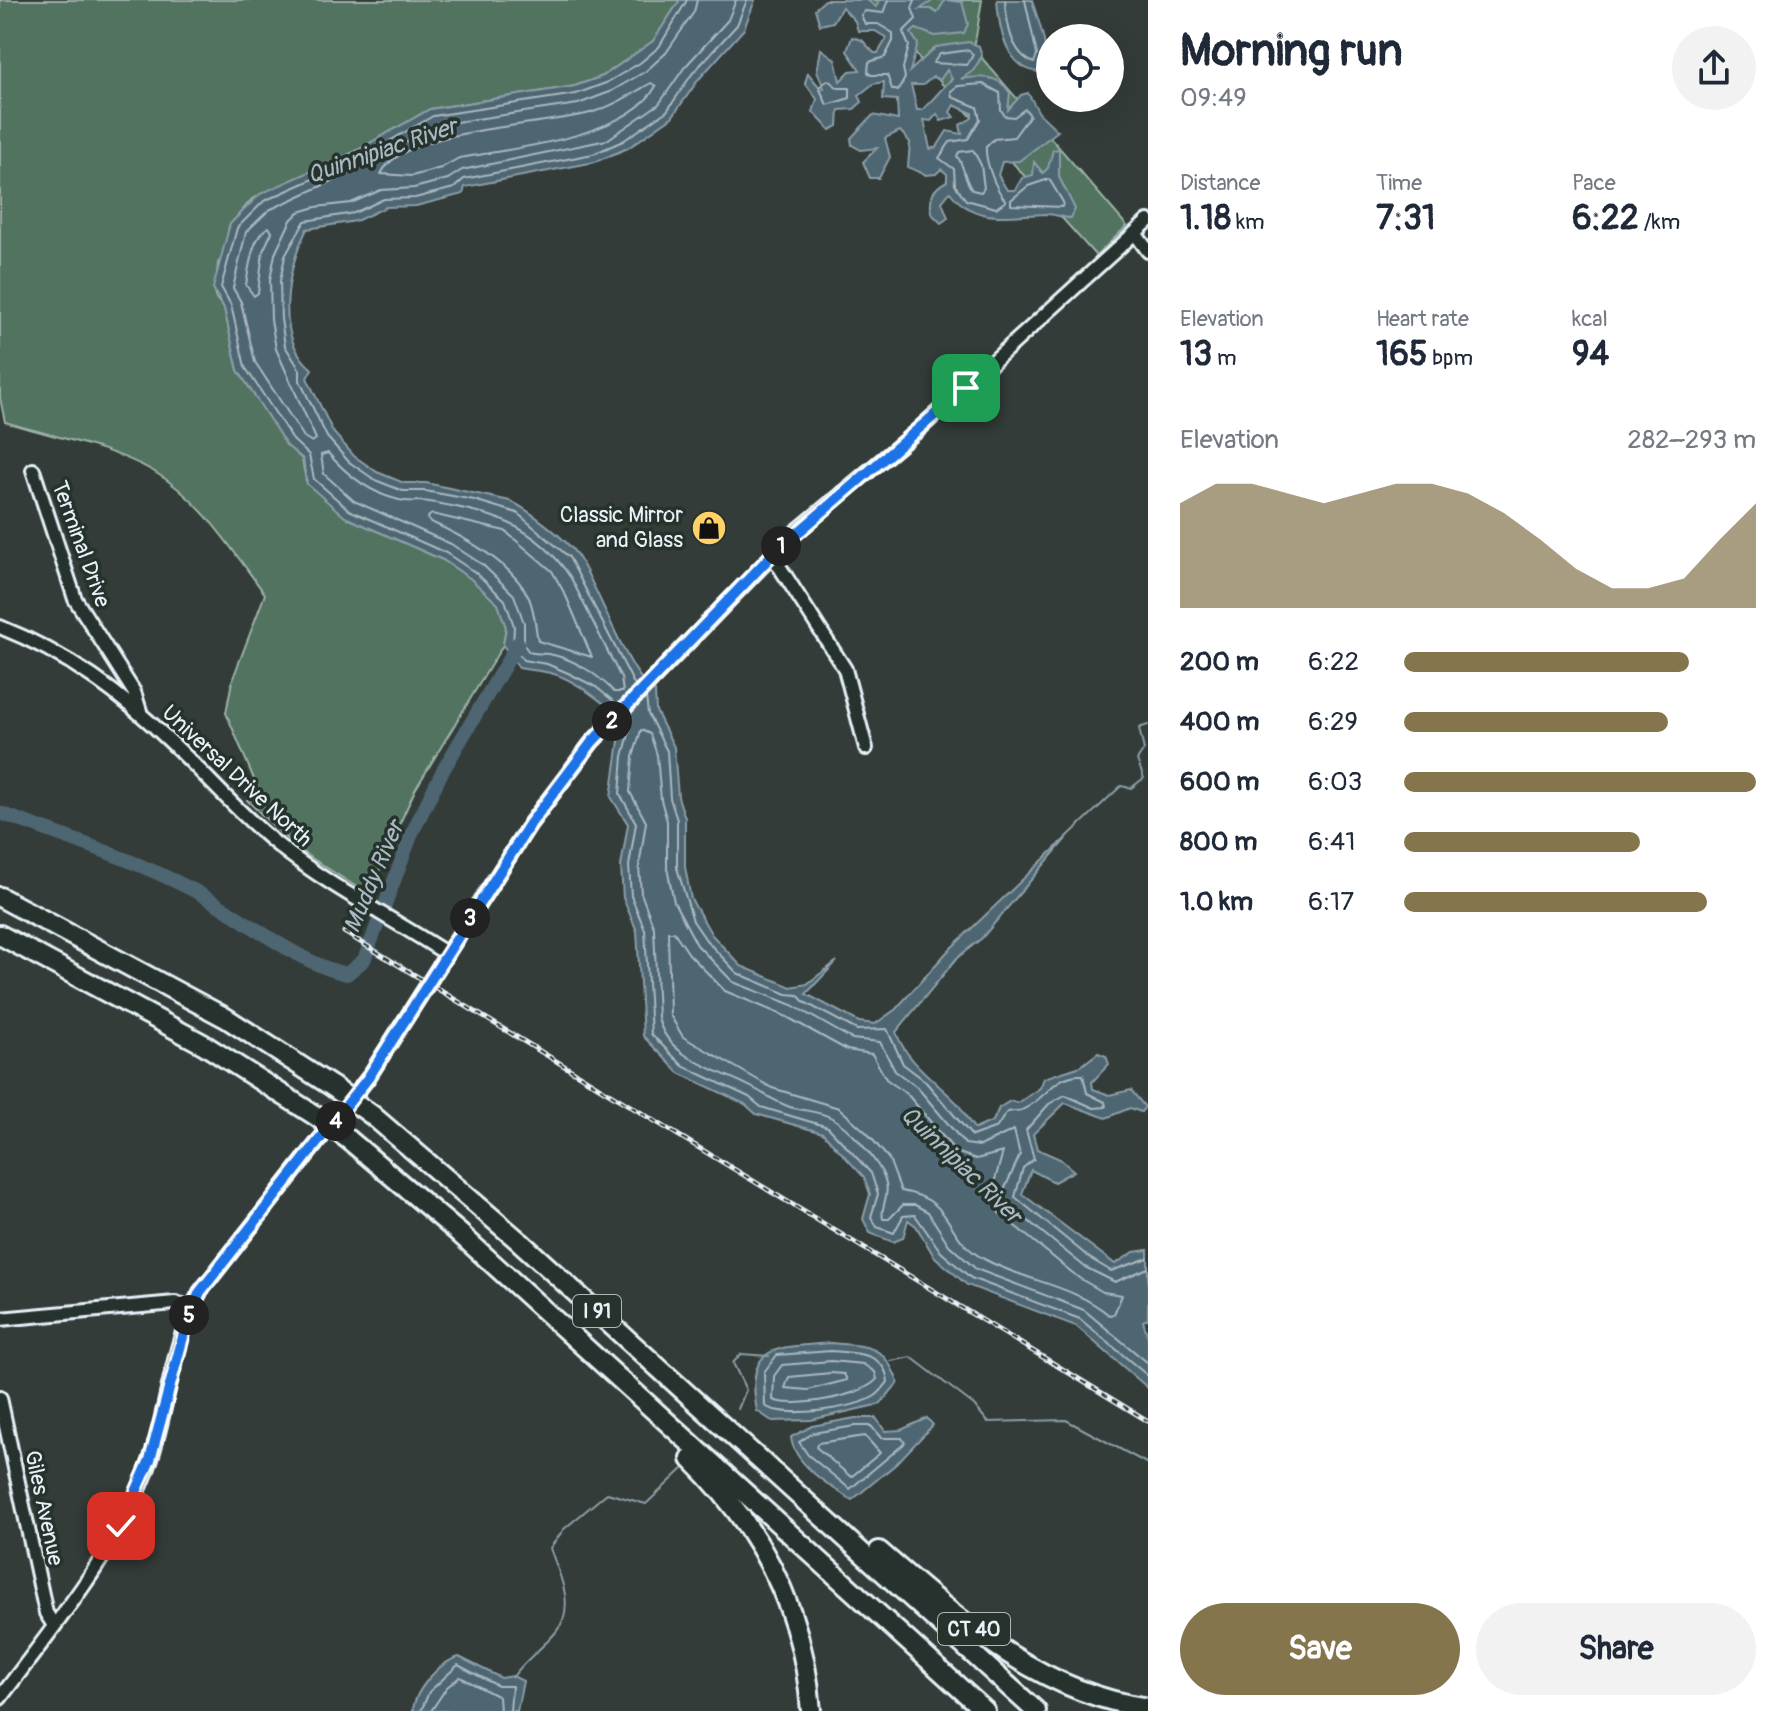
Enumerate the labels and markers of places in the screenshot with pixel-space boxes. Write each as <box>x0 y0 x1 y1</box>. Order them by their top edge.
pin <box>932 354 1000 422</box>
place label: Classic Mirror and Glass <box>560 501 683 554</box>
shop icon: Classic Mirror and Glass <box>690 509 728 547</box>
pin: 1 <box>761 526 801 566</box>
pin: 2 <box>592 701 632 741</box>
pin: 3 <box>450 898 490 938</box>
pin: 4 <box>316 1101 356 1141</box>
pin: 5 <box>169 1295 209 1335</box>
pin <box>87 1492 155 1560</box>

